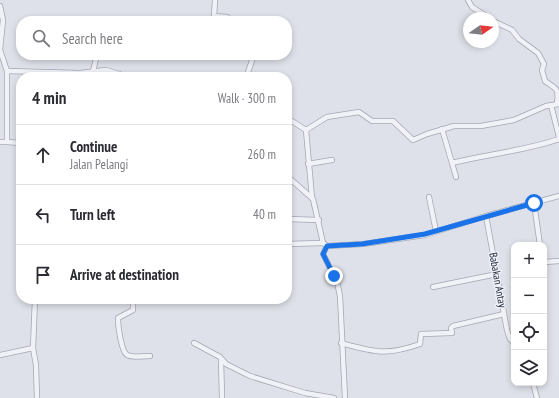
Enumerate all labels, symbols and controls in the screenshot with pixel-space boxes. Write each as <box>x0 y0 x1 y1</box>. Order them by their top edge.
north arrow <box>463 12 499 48</box>
search box <box>16 16 292 60</box>
icon: search <box>30 27 52 49</box>
text: Search here <box>62 29 123 48</box>
text: 4 min <box>32 87 66 109</box>
text: Walk · 300 m <box>218 90 276 107</box>
text: Continue <box>70 137 117 156</box>
icon: ahead <box>32 144 54 166</box>
text: 260 m <box>247 146 276 163</box>
text: Jalan Pelangi <box>70 156 128 173</box>
route start <box>525 194 543 212</box>
icon: left <box>32 204 54 226</box>
text: Turn left <box>70 205 115 224</box>
text: 40 m <box>253 206 276 223</box>
map controls <box>511 242 547 386</box>
button: + <box>511 242 547 278</box>
street label: Babakan Antay <box>486 251 510 310</box>
icon: arrive <box>32 264 54 286</box>
text: Arrive at destination <box>70 265 179 284</box>
route end <box>325 267 343 285</box>
button: − <box>511 278 547 314</box>
button: locate <box>511 314 547 350</box>
button: layers <box>511 350 547 386</box>

